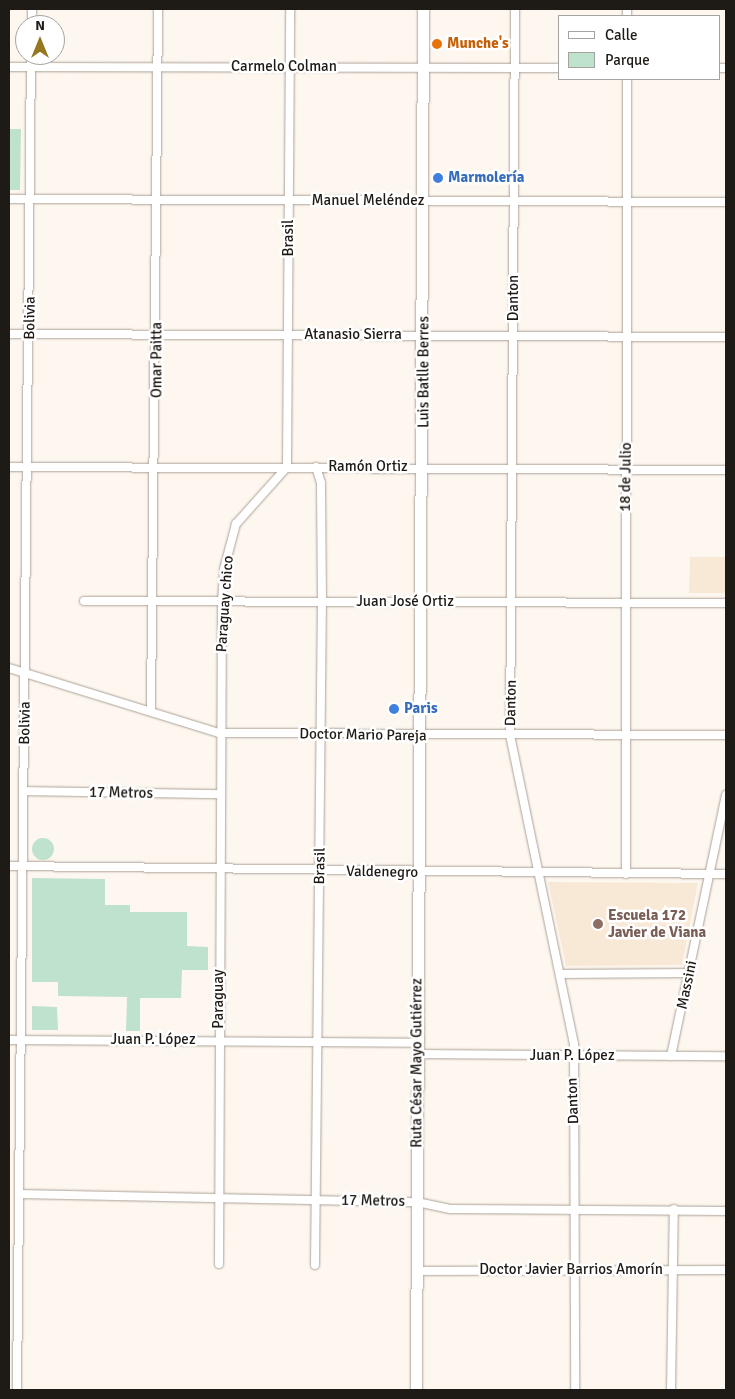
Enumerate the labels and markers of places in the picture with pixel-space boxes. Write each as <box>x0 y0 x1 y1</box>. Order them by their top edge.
place label: Munche's <box>447 35 509 53</box>
marker: Munche's <box>431 38 443 50</box>
place label: Marmolería <box>448 169 525 187</box>
marker: Marmolería <box>432 172 444 184</box>
place label: Paris <box>404 700 438 718</box>
marker: Paris <box>388 703 400 715</box>
place label: Escuela 172 Javier de Viana <box>608 906 706 941</box>
marker: Escuela 172 Javier de Viana <box>592 918 604 930</box>

